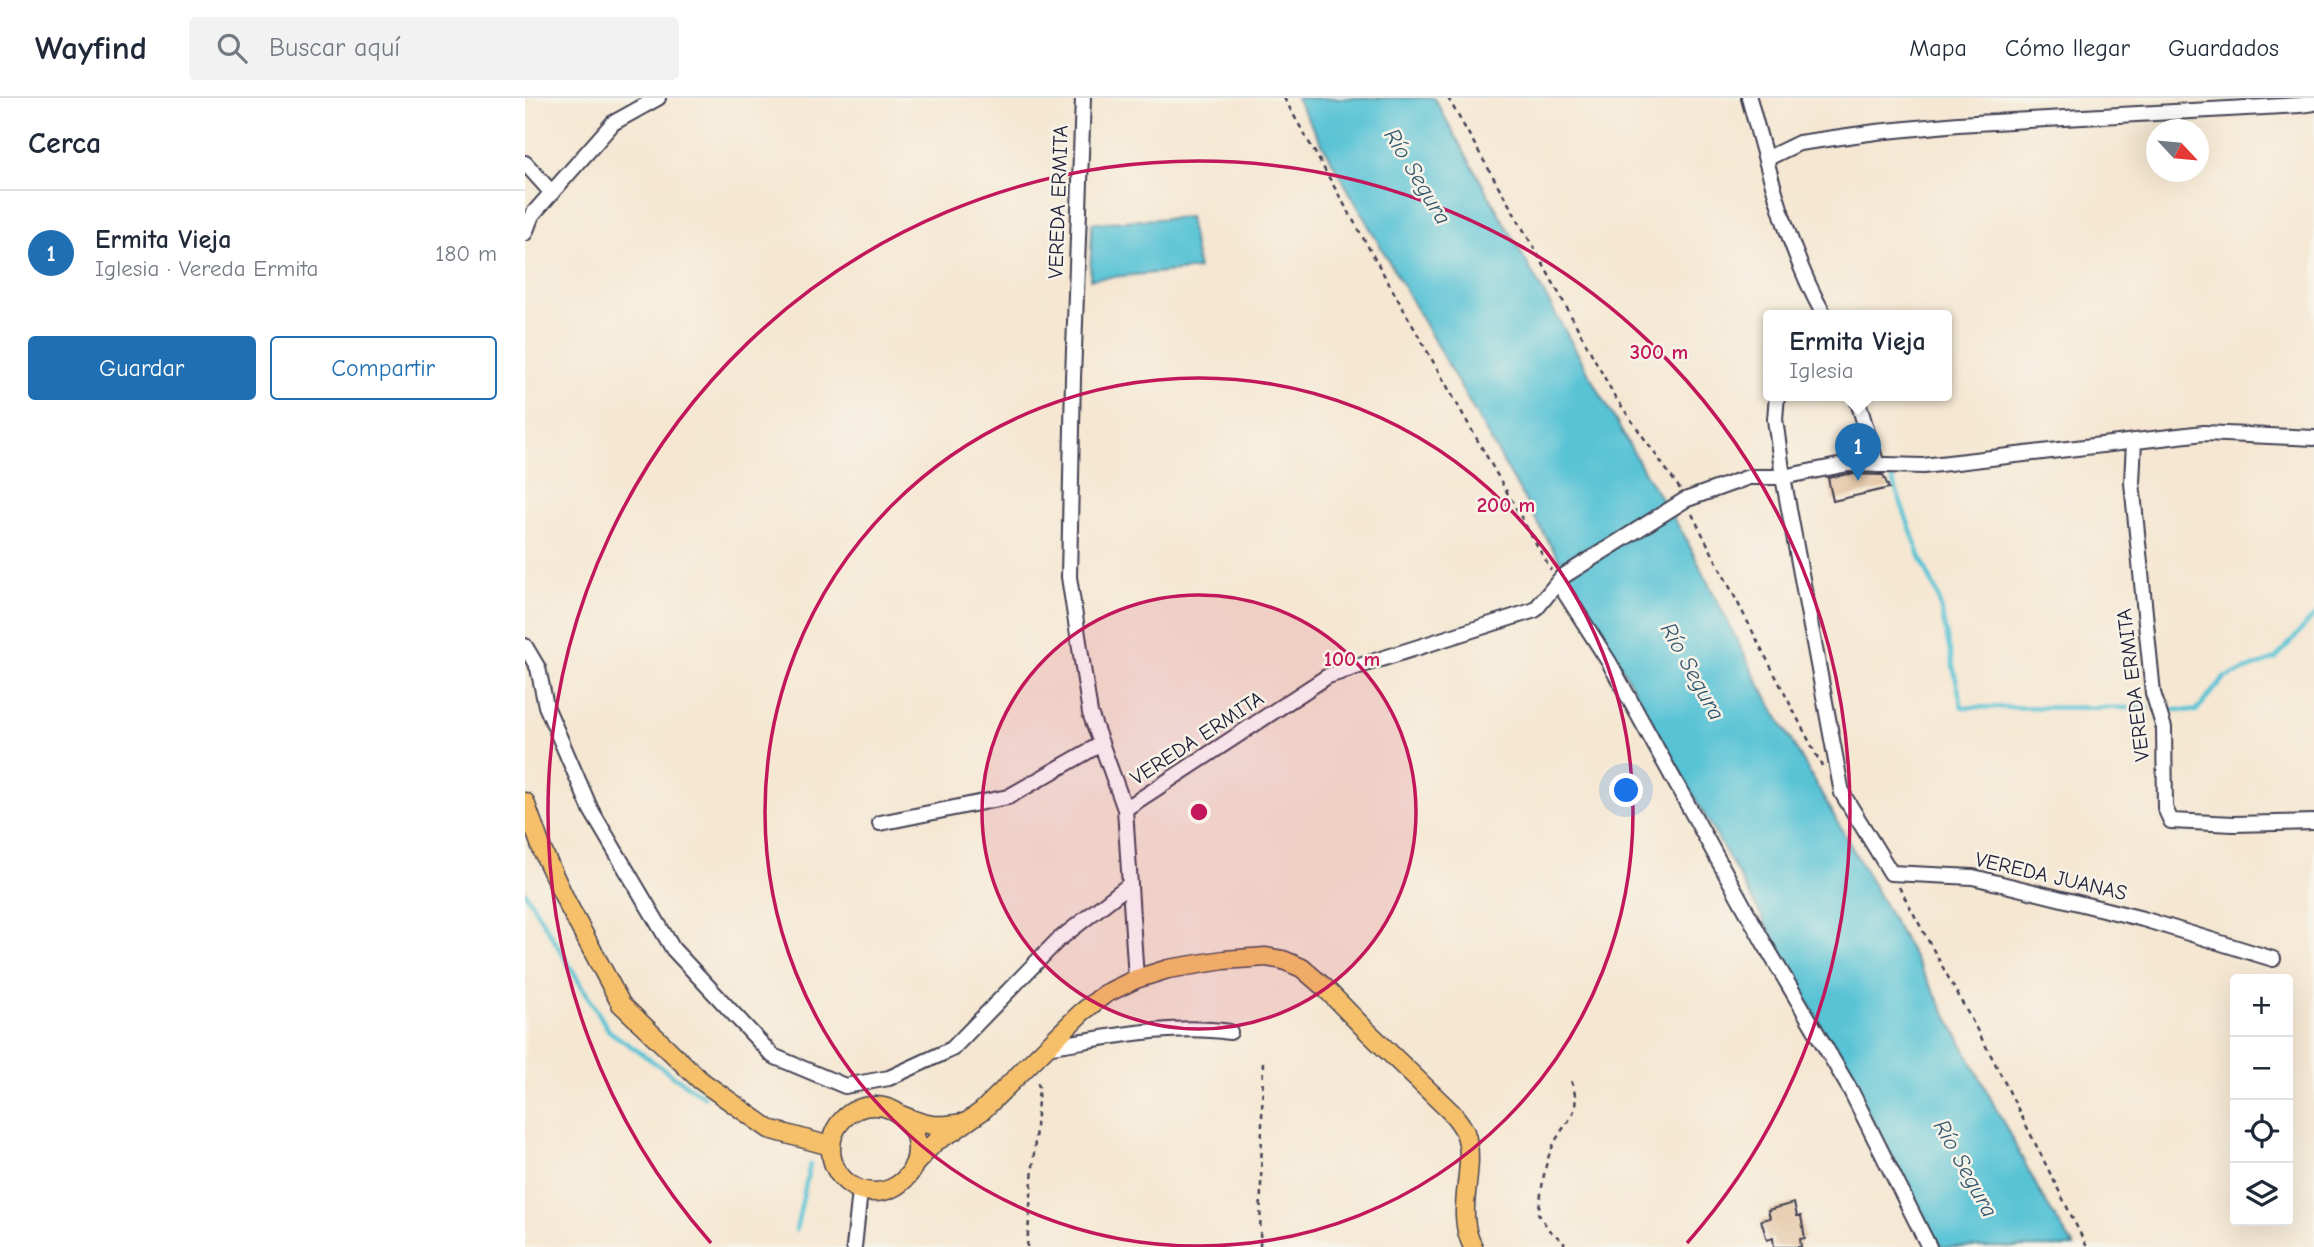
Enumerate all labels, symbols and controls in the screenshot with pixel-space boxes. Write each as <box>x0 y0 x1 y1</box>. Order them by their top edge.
search box <box>189 17 679 80</box>
text: Wayfind <box>35 29 147 67</box>
icon: search <box>213 29 251 67</box>
text: Buscar aquí <box>269 33 400 63</box>
text: Mapa <box>1909 34 1967 62</box>
text: Cómo llegar <box>2005 34 2130 62</box>
text: Guardados <box>2168 34 2279 62</box>
north arrow <box>2146 119 2209 182</box>
water label: Río Segura <box>1378 123 1457 229</box>
street label: VEREDA ERMITA <box>1043 125 1073 279</box>
text: Cerca <box>28 126 101 161</box>
text: Ermita Vieja <box>95 225 231 255</box>
text: 1 <box>46 240 56 267</box>
text: 180 m <box>435 240 497 267</box>
text: Iglesia · Vereda Ermita <box>95 255 318 282</box>
popup <box>1763 310 1952 401</box>
text: Ermita Vieja <box>1789 327 1926 357</box>
button: Guardar <box>28 336 256 400</box>
button: Compartir <box>270 336 497 400</box>
text: 300 m <box>1630 340 1688 364</box>
text: Iglesia <box>1789 357 1854 384</box>
pin: 1 <box>1835 423 1881 481</box>
text: 200 m <box>1477 493 1535 517</box>
street label: VEREDA ERMITA <box>2112 607 2154 763</box>
water label: Río Segura <box>1655 618 1730 725</box>
text: 100 m <box>1324 647 1380 671</box>
street label: VEREDA ERMITA <box>1126 686 1268 790</box>
your location <box>1609 773 1643 807</box>
centre of rings <box>1187 800 1211 824</box>
street label: VEREDA JUANAS <box>1973 847 2129 905</box>
map controls <box>2230 974 2293 1226</box>
button: + <box>2230 974 2293 1037</box>
button: − <box>2230 1037 2293 1100</box>
button: locate <box>2230 1100 2293 1163</box>
water label: Río Segura <box>1928 1115 2003 1222</box>
button: layers <box>2230 1163 2293 1226</box>

